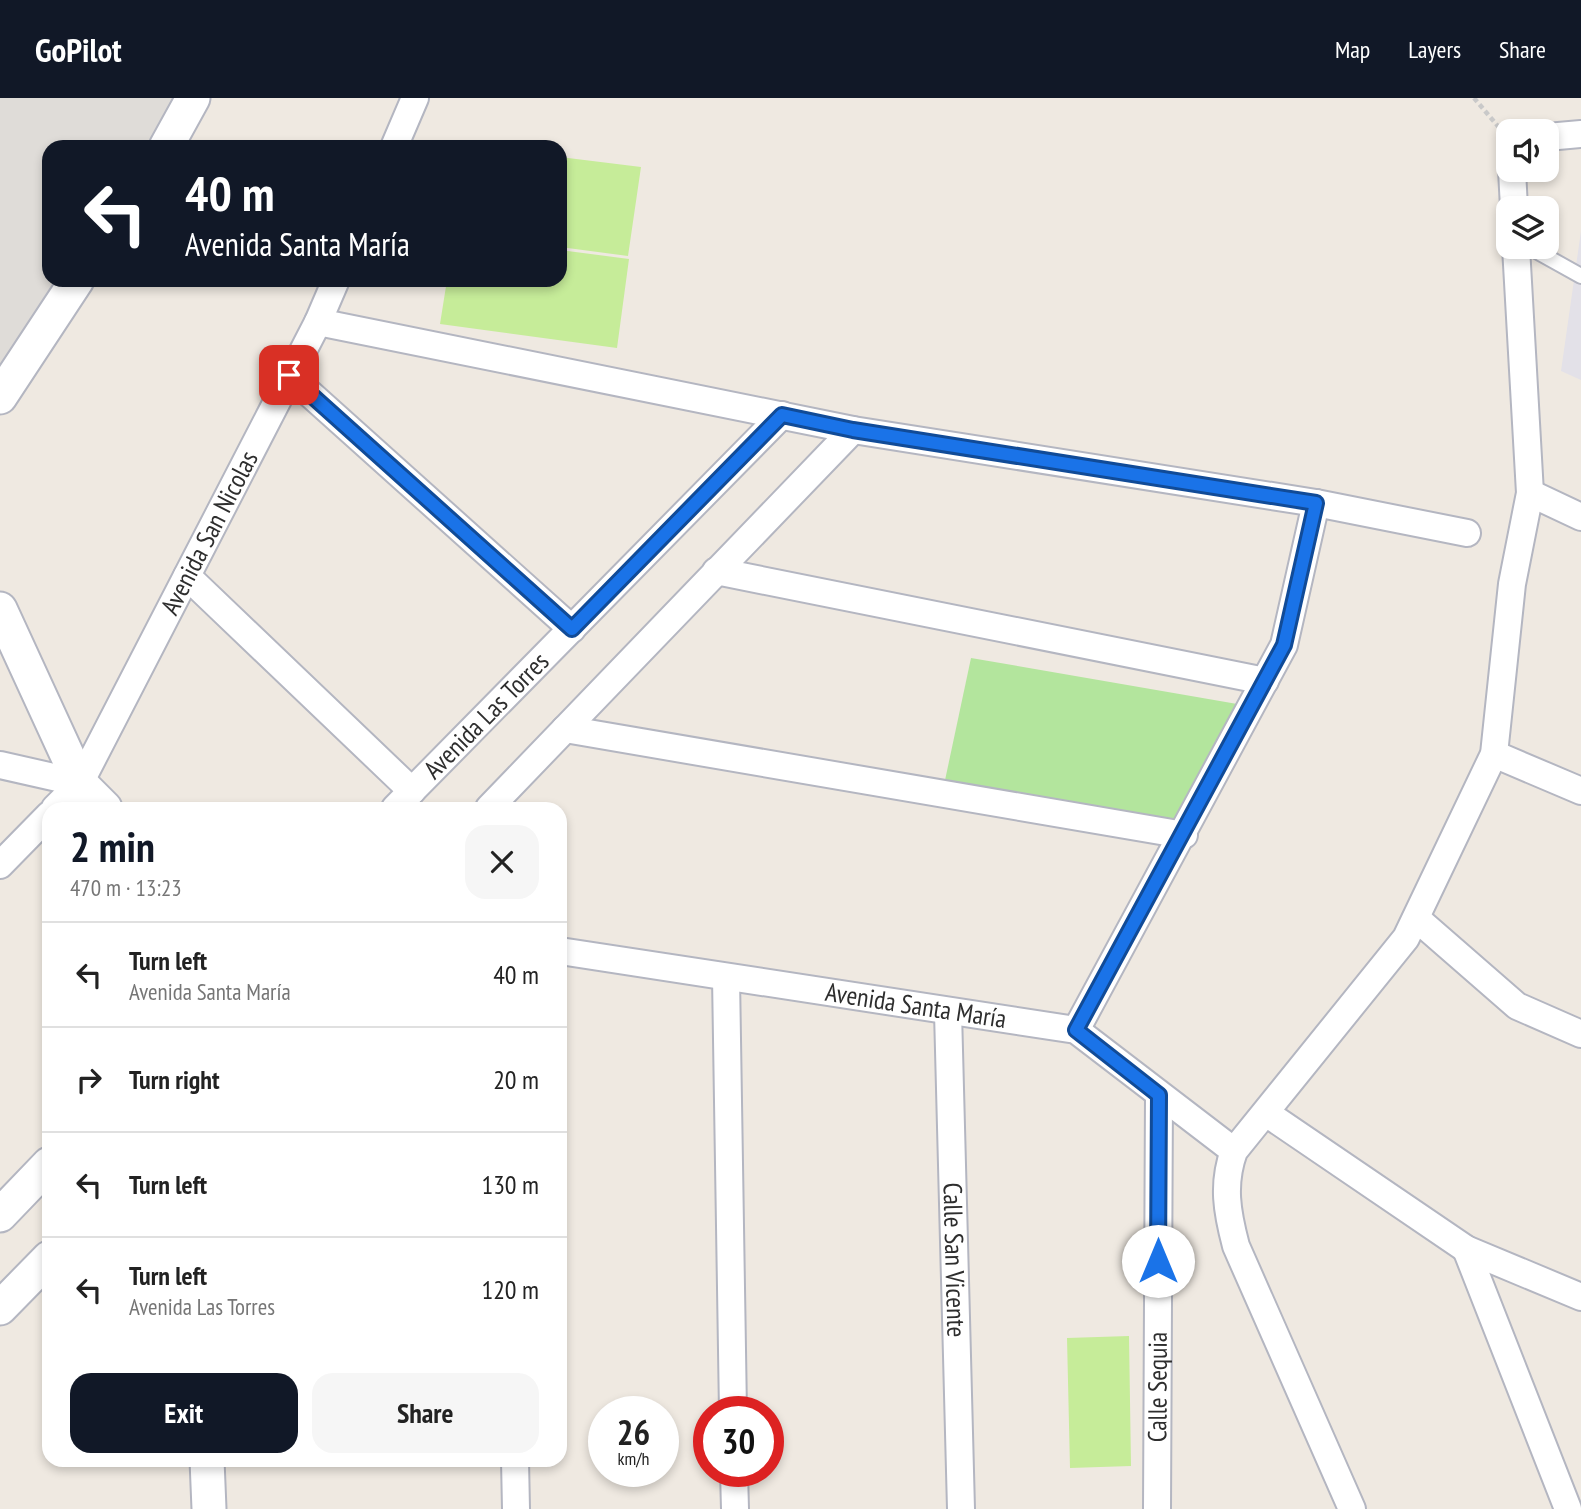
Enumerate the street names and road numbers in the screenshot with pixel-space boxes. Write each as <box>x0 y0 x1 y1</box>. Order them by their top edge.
street label: Avenida San Nicolas <box>153 445 265 620</box>
street label: Avenida Las Torres <box>416 645 556 785</box>
street label: Avenida Santa María <box>823 975 1009 1035</box>
street label: Calle San Vicente <box>936 1182 974 1338</box>
street label: Calle Sequia <box>1140 1332 1174 1442</box>

